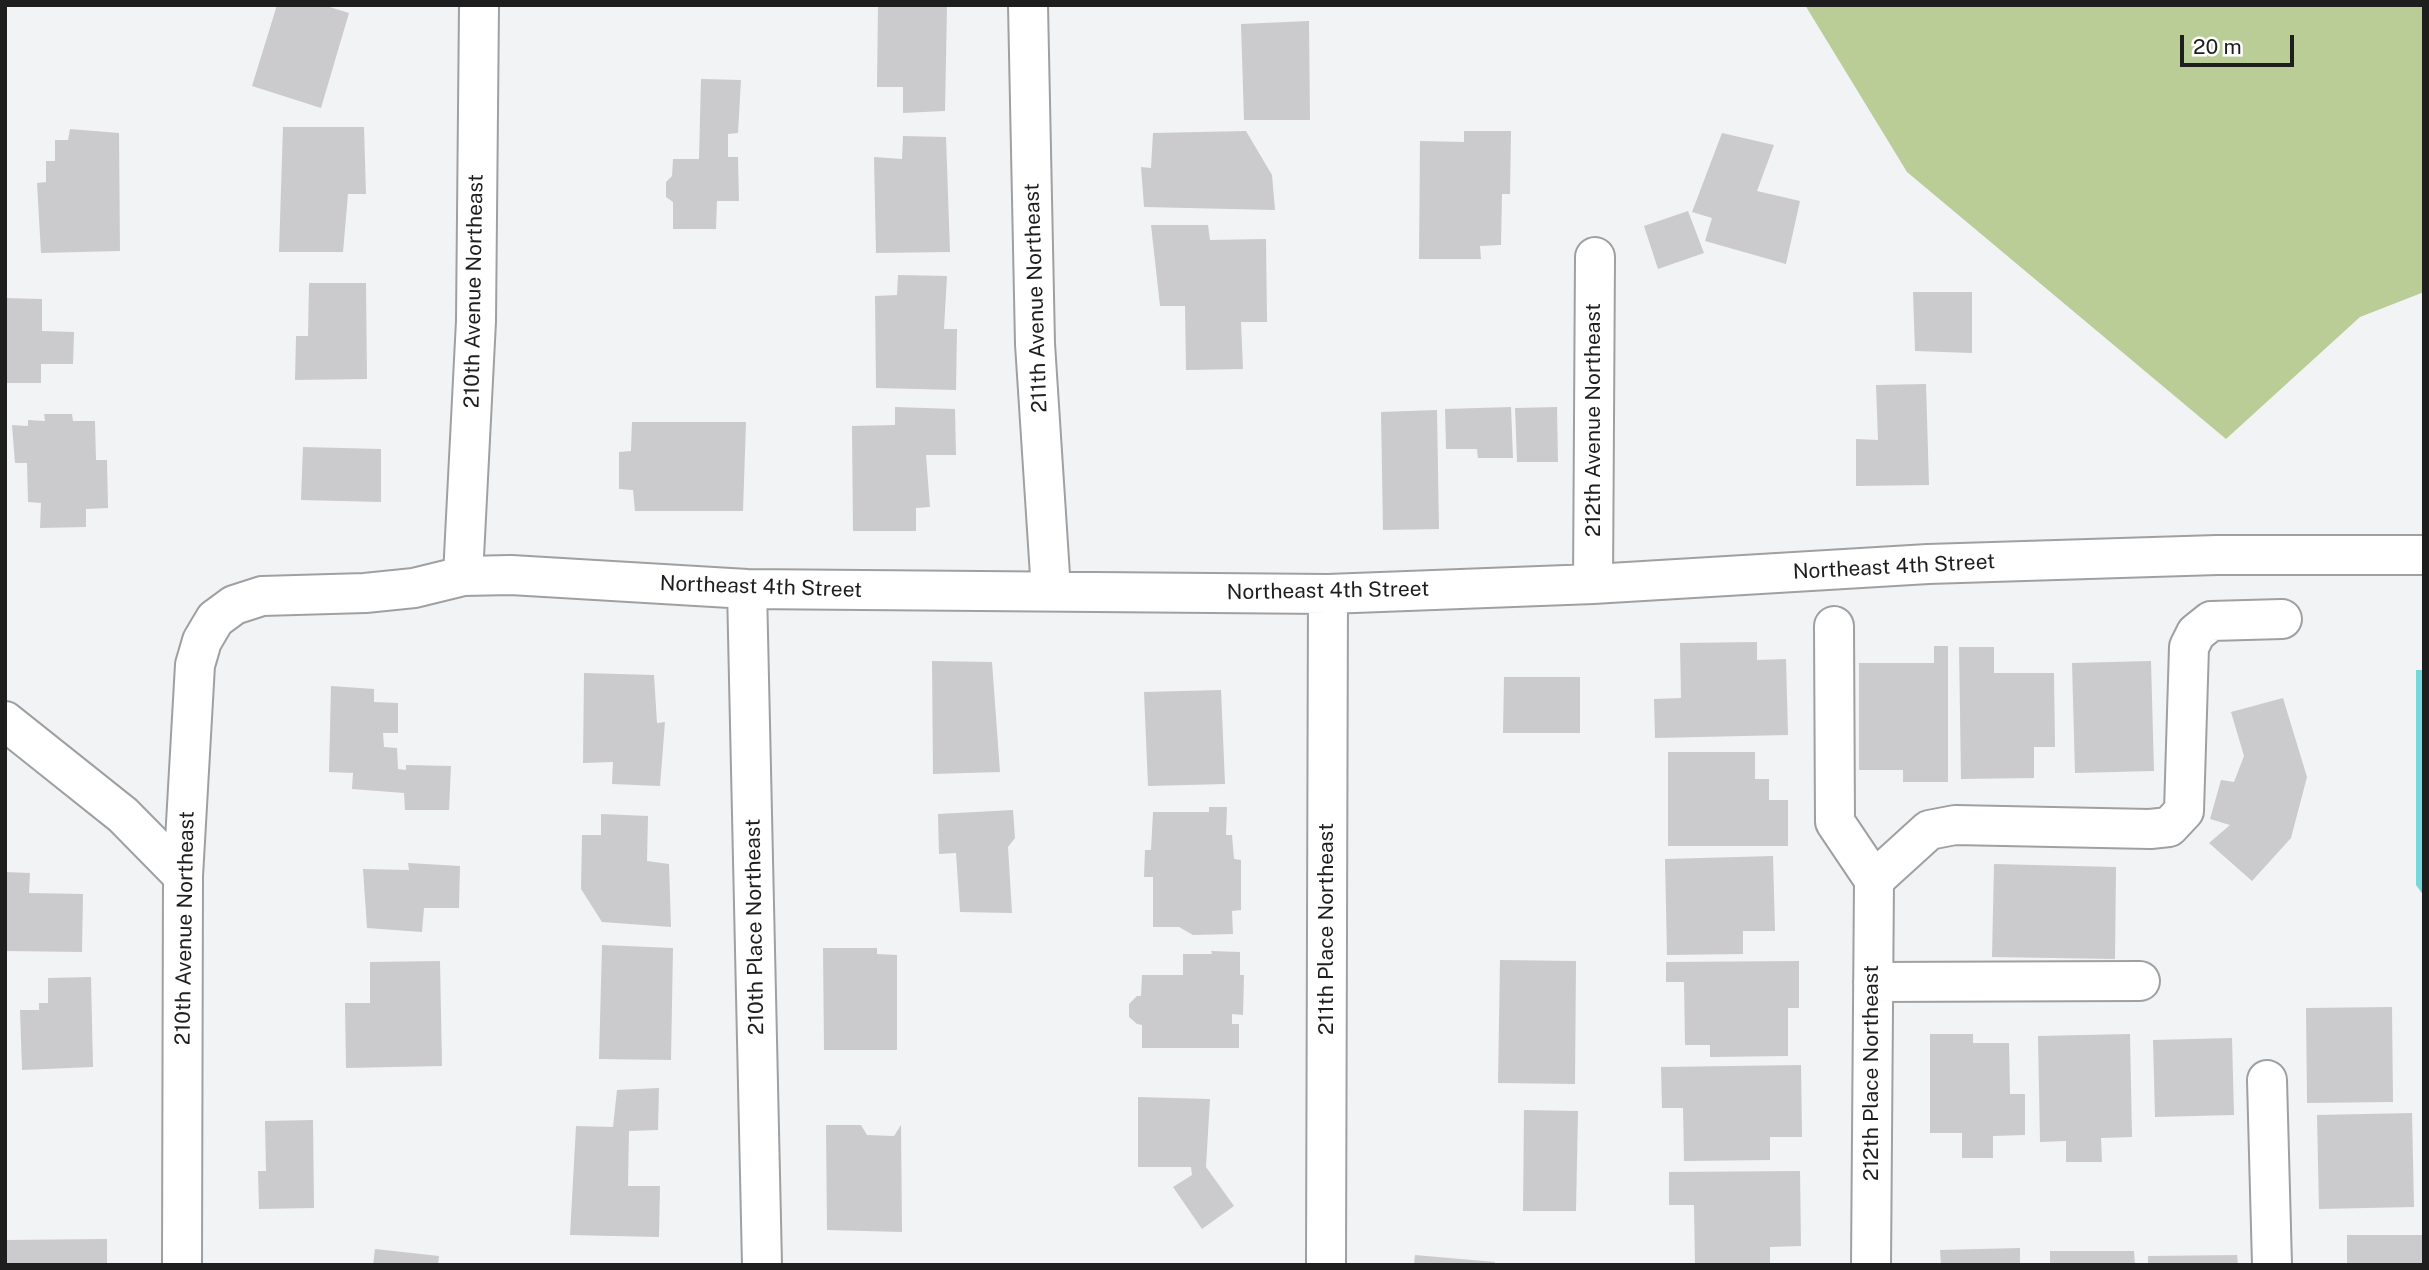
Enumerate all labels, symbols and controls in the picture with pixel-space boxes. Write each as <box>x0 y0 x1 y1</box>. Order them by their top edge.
scale bar <box>2184 21 2298 65</box>
text: 20 m <box>2193 34 2242 59</box>
street label: 210th Avenue Northeast <box>459 174 489 408</box>
street label: 211th Avenue Northeast <box>1019 183 1053 413</box>
street label: 212th Avenue Northeast <box>1581 303 1607 537</box>
street label: Northeast 4th Street <box>1792 549 1996 585</box>
street label: Northeast 4th Street <box>659 571 863 603</box>
street label: Northeast 4th Street <box>1227 577 1429 605</box>
street label: 210th Avenue Northeast <box>170 811 200 1045</box>
street label: 210th Place Northeast <box>741 819 769 1035</box>
street label: 211th Place Northeast <box>1314 823 1340 1035</box>
street label: 212th Place Northeast <box>1859 965 1885 1181</box>

